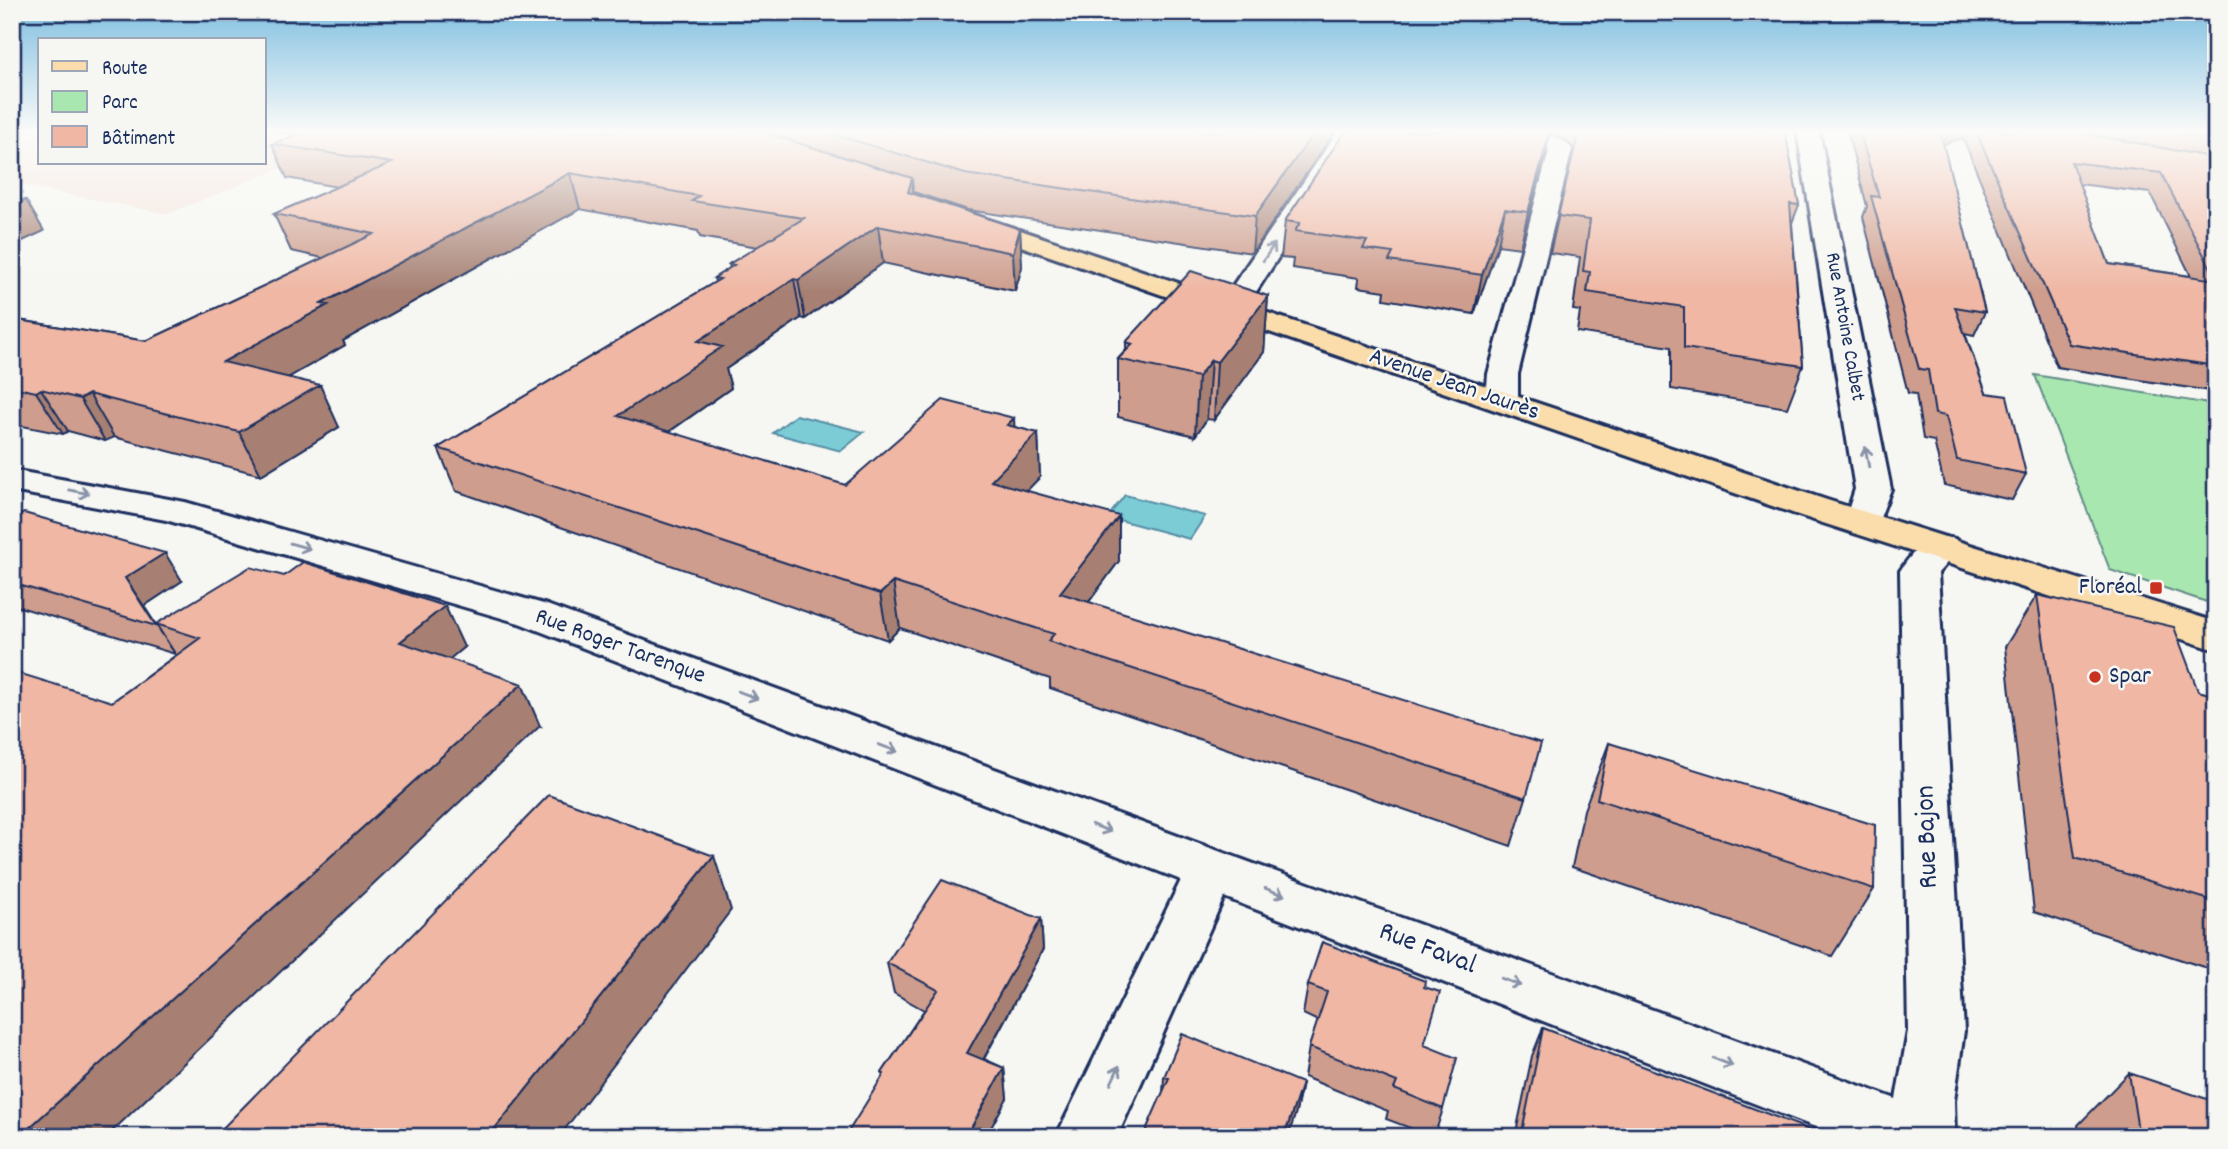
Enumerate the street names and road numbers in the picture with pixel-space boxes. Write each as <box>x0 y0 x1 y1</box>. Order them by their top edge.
street label: Rue Antoine Calbet <box>1816 250 1872 404</box>
street label: Avenue Jean Jaurès <box>1364 340 1544 430</box>
street label: Rue Roger Tarenque <box>530 600 710 694</box>
street label: Rue Bajon <box>1907 785 1951 889</box>
street label: Rue Faval <box>1372 913 1482 987</box>

